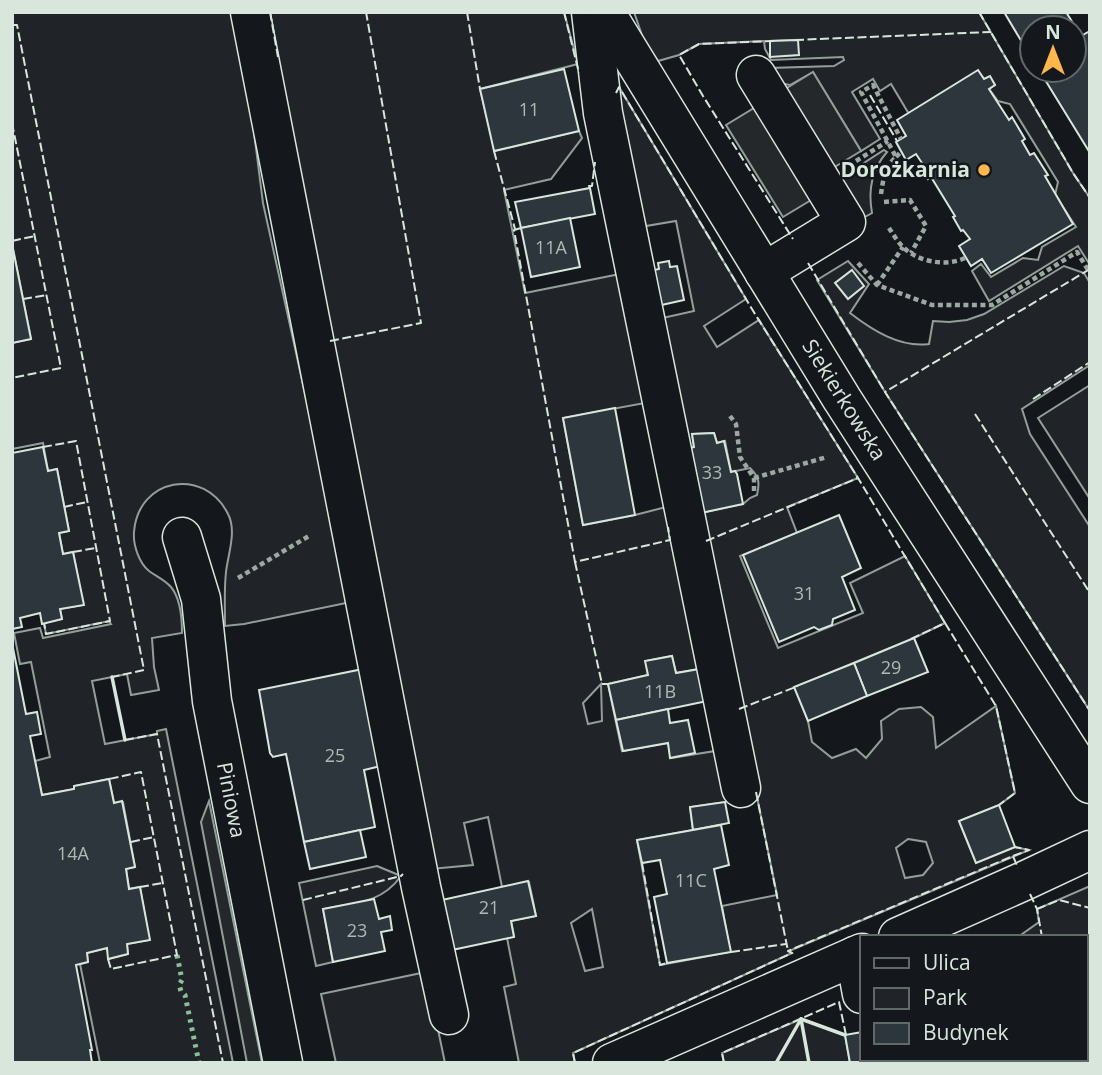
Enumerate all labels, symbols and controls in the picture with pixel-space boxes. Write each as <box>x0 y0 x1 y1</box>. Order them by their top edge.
north arrow <box>1018 14 1088 84</box>
text: N <box>1045 19 1061 45</box>
house number: 11 <box>519 97 539 121</box>
place label: Dorożkarnia <box>841 155 970 183</box>
marker: Dorożkarnia <box>976 162 992 178</box>
house number: 11A <box>535 235 568 259</box>
street label: Siekierkowska <box>796 334 893 465</box>
house number: 33 <box>702 460 722 484</box>
house number: 31 <box>794 581 814 605</box>
house number: 29 <box>881 655 901 679</box>
house number: 11B <box>644 679 676 703</box>
house number: 25 <box>325 743 345 767</box>
street label: Piniowa <box>211 759 253 840</box>
house number: 14A <box>57 841 90 865</box>
house number: 11C <box>675 868 707 892</box>
house number: 21 <box>479 895 499 919</box>
house number: 23 <box>347 918 367 942</box>
legend <box>860 935 1088 1061</box>
text: Ulica <box>923 948 971 976</box>
text: Park <box>923 983 967 1011</box>
text: Budynek <box>923 1018 1009 1046</box>

